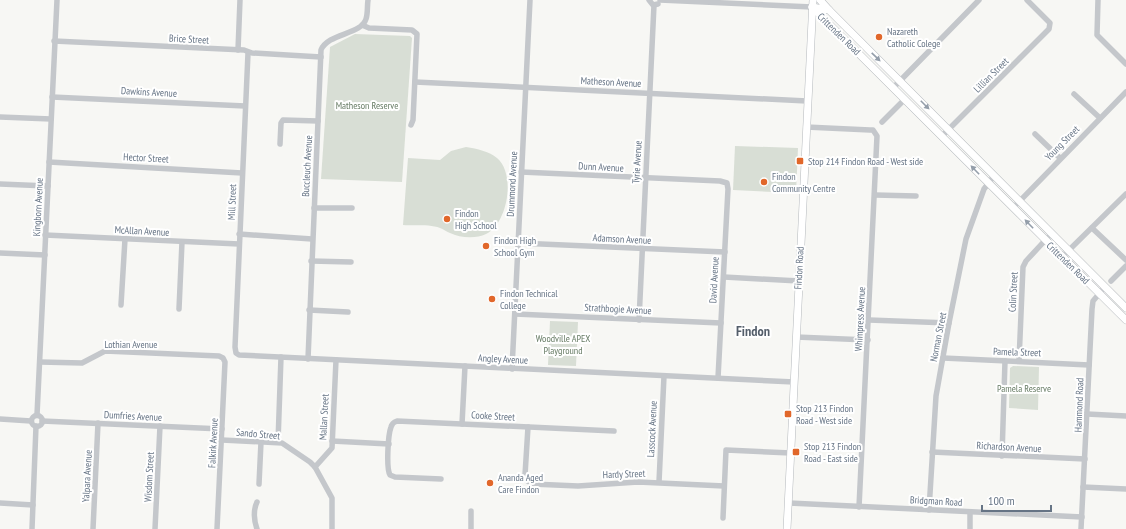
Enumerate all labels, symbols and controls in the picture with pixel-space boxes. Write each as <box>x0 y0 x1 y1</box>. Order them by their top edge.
street label: Crittenden Road <box>815 10 863 58</box>
place label: Nazareth Catholic Colege <box>887 25 940 50</box>
street label: Brice Street <box>169 31 210 47</box>
marker: Nazareth Catholic Colege <box>874 32 884 42</box>
one-way arrow <box>872 52 881 62</box>
street label: Lillian Street <box>971 55 1011 95</box>
street label: Matheson Avenue <box>580 74 642 90</box>
street label: Dawkins Avenue <box>121 84 177 100</box>
park label: Matheson Reserve <box>336 99 398 112</box>
one-way arrow <box>920 101 930 110</box>
street label: Young Street <box>1042 123 1082 163</box>
street label: Buccleuch Avenue <box>299 135 315 197</box>
street label: Tyrie Avenue <box>629 140 645 184</box>
street label: Hector Street <box>123 150 169 166</box>
street label: Drummond Avenue <box>504 151 520 217</box>
place label: Stop 214 Findon Road - West side <box>808 155 923 168</box>
marker: Stop 214 Findon Road - West side <box>795 156 805 166</box>
street label: Dunn Avenue <box>578 159 624 175</box>
one-way arrow <box>971 166 980 175</box>
place label: Findon Community Centre <box>772 170 835 195</box>
street label: Kingborn Avenue <box>30 177 46 237</box>
marker: Findon Community Centre <box>759 177 769 187</box>
street label: Mill Street <box>225 184 239 220</box>
place label: Findon High School <box>455 207 497 232</box>
marker: Findon High School <box>442 214 452 224</box>
one-way arrow <box>1024 219 1033 229</box>
street label: McAllan Avenue <box>114 223 170 239</box>
street label: Adamson Avenue <box>592 231 652 247</box>
place label: Findon High School Gym <box>494 234 536 259</box>
street label: Crittenden Road <box>1044 239 1092 287</box>
marker: Findon High School Gym <box>481 241 491 251</box>
street label: Findon Road <box>791 246 807 290</box>
street label: David Avenue <box>706 256 722 304</box>
street label: Colin Street <box>1005 271 1021 312</box>
street label: Whimpress Avenue <box>852 286 868 352</box>
place label: Findon Technical College <box>500 287 558 312</box>
marker: Findon Technical College <box>487 294 497 304</box>
street label: Strathbogie Avenue <box>584 301 652 317</box>
street label: Norman Street <box>927 311 949 363</box>
district label: Findon <box>736 322 770 340</box>
park label: Woodville APEX Playground <box>536 332 590 357</box>
street label: Lothian Avenue <box>105 338 157 351</box>
street label: Pamela Street <box>993 345 1041 359</box>
street label: Angley Avenue <box>478 351 528 367</box>
street label: Hammond Road <box>1072 377 1086 433</box>
park label: Pamela Reserve <box>997 382 1051 395</box>
street label: Mallan Street <box>316 393 332 440</box>
street label: Lasscock Avenue <box>644 400 660 458</box>
place label: Stop 213 Findon Road - West side <box>796 402 853 427</box>
street label: Dumfries Avenue <box>104 408 162 424</box>
street label: Cooke Street <box>471 408 515 424</box>
marker: Stop 213 Findon Road - West side <box>783 409 793 419</box>
street label: Falkirk Avenue <box>205 418 221 468</box>
street label: Sando Street <box>235 426 281 442</box>
street label: Richardson Avenue <box>976 439 1042 455</box>
place label: Stop 213 Findon Road - East side <box>804 440 861 465</box>
marker: Stop 213 Findon Road - East side <box>791 447 801 457</box>
street label: Yalpara Avenue <box>79 449 95 503</box>
street label: Wisdom Street <box>141 451 157 502</box>
street label: Hardy Street <box>602 467 646 481</box>
place label: Ananda Aged Care Findon <box>498 471 543 496</box>
marker: Ananda Aged Care Findon <box>485 478 495 488</box>
scale bar <box>982 487 1051 513</box>
street label: Bridgman Road <box>910 493 962 509</box>
text: 100 m <box>988 493 1015 508</box>

